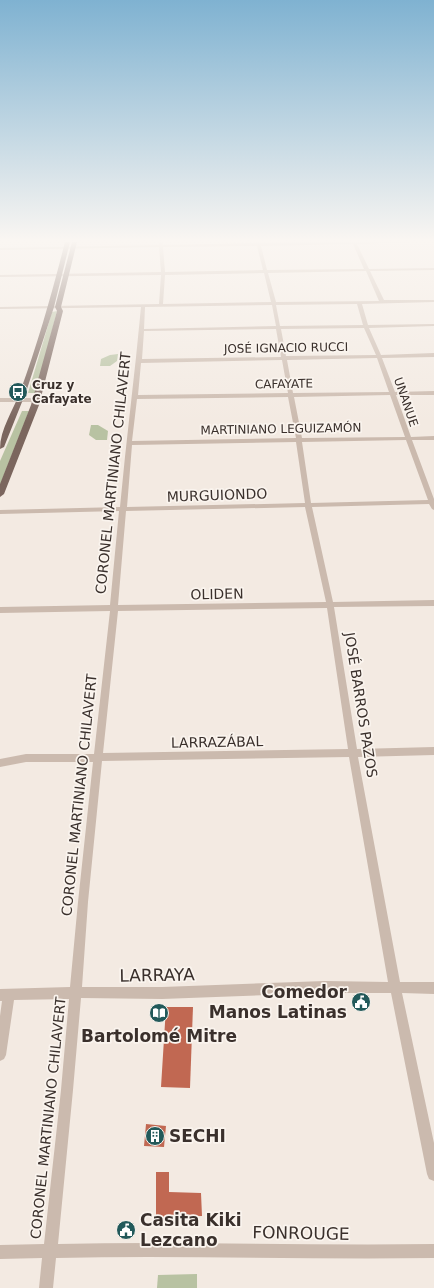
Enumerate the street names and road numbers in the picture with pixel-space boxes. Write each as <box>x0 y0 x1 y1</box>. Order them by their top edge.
street label: JOSÉ IGNACIO RUCCI <box>223 339 348 356</box>
street label: CORONEL MARTINIANO CHILAVERT <box>92 351 134 595</box>
street label: UNANUE <box>391 375 421 429</box>
street label: CAFAYATE <box>255 376 313 392</box>
street label: MARTINIANO LEGUIZAMÓN <box>200 420 362 437</box>
street label: MURGUIONDO <box>166 485 268 505</box>
street label: OLIDEN <box>190 586 244 602</box>
street label: JOSÉ BARROS PAZOS <box>341 630 380 779</box>
street label: CORONEL MARTINIANO CHILAVERT <box>58 673 100 917</box>
street label: LARRAZÁBAL <box>171 733 263 751</box>
street label: LARRAYA <box>119 964 195 986</box>
street label: CORONEL MARTINIANO CHILAVERT <box>27 996 69 1240</box>
street label: FONROUGE <box>252 1222 350 1244</box>

